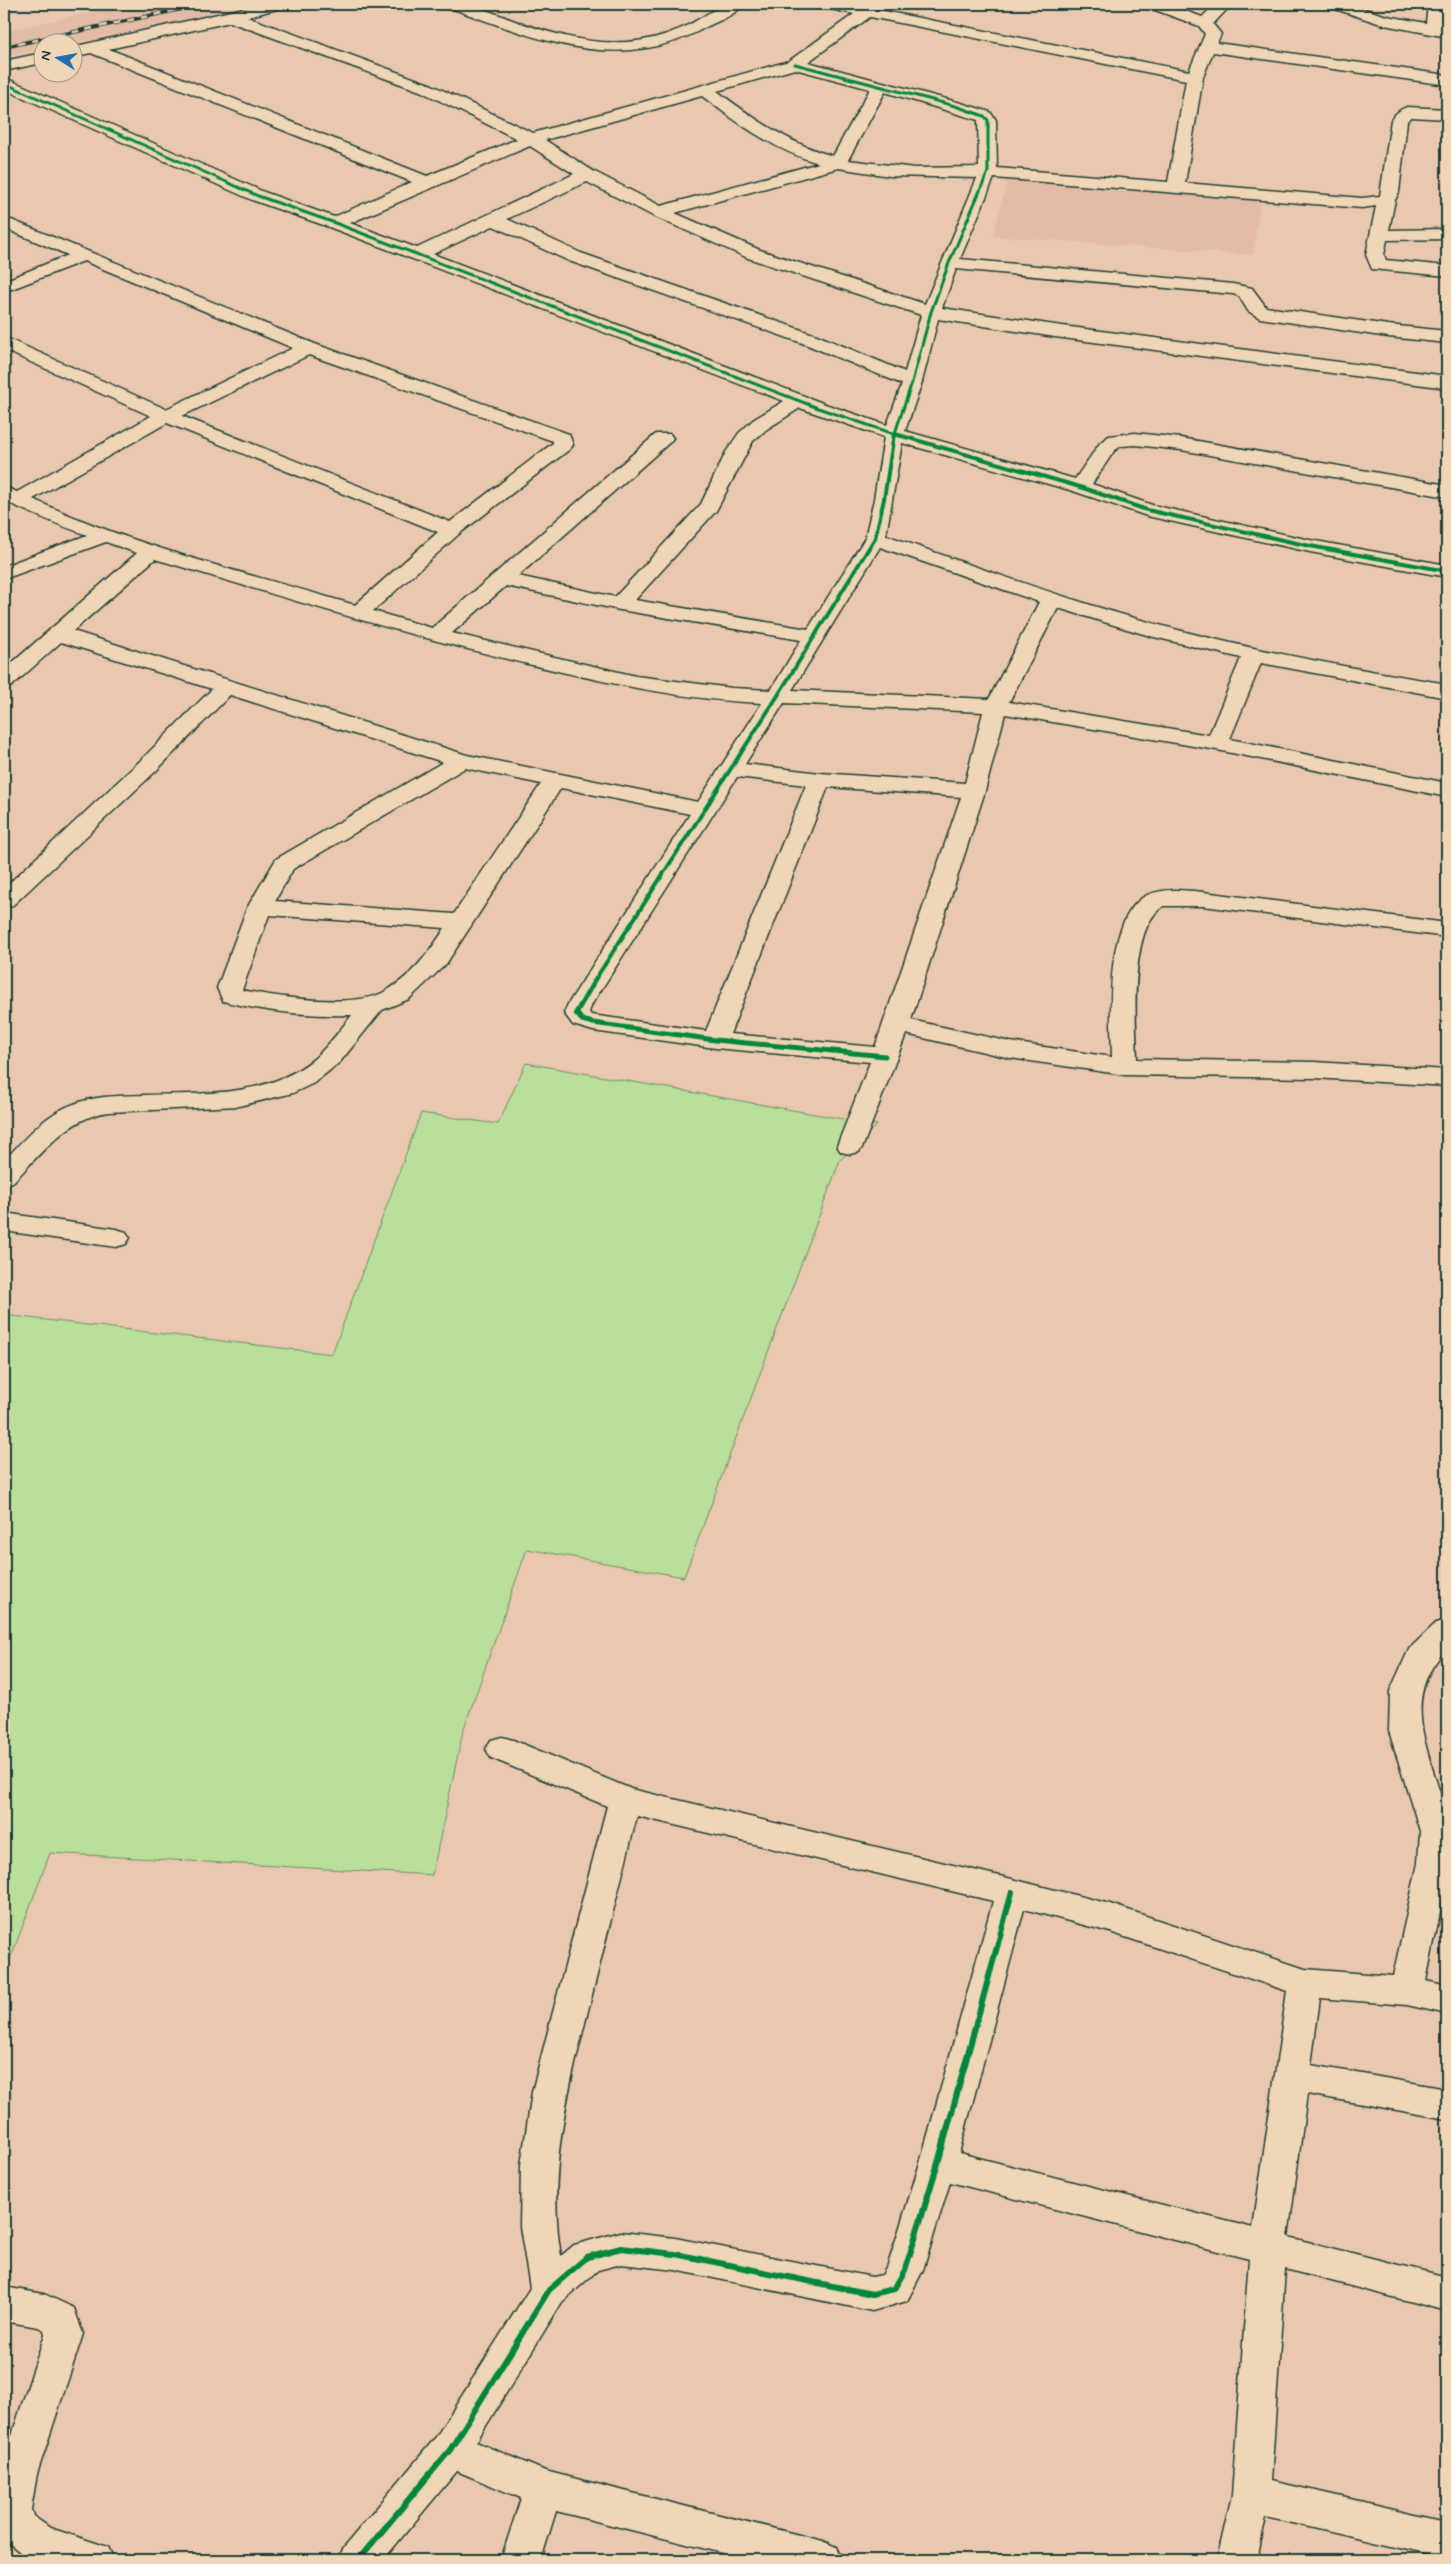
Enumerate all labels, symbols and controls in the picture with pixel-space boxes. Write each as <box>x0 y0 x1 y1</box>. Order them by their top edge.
north arrow <box>32 32 82 82</box>
text: N <box>36 49 56 62</box>

